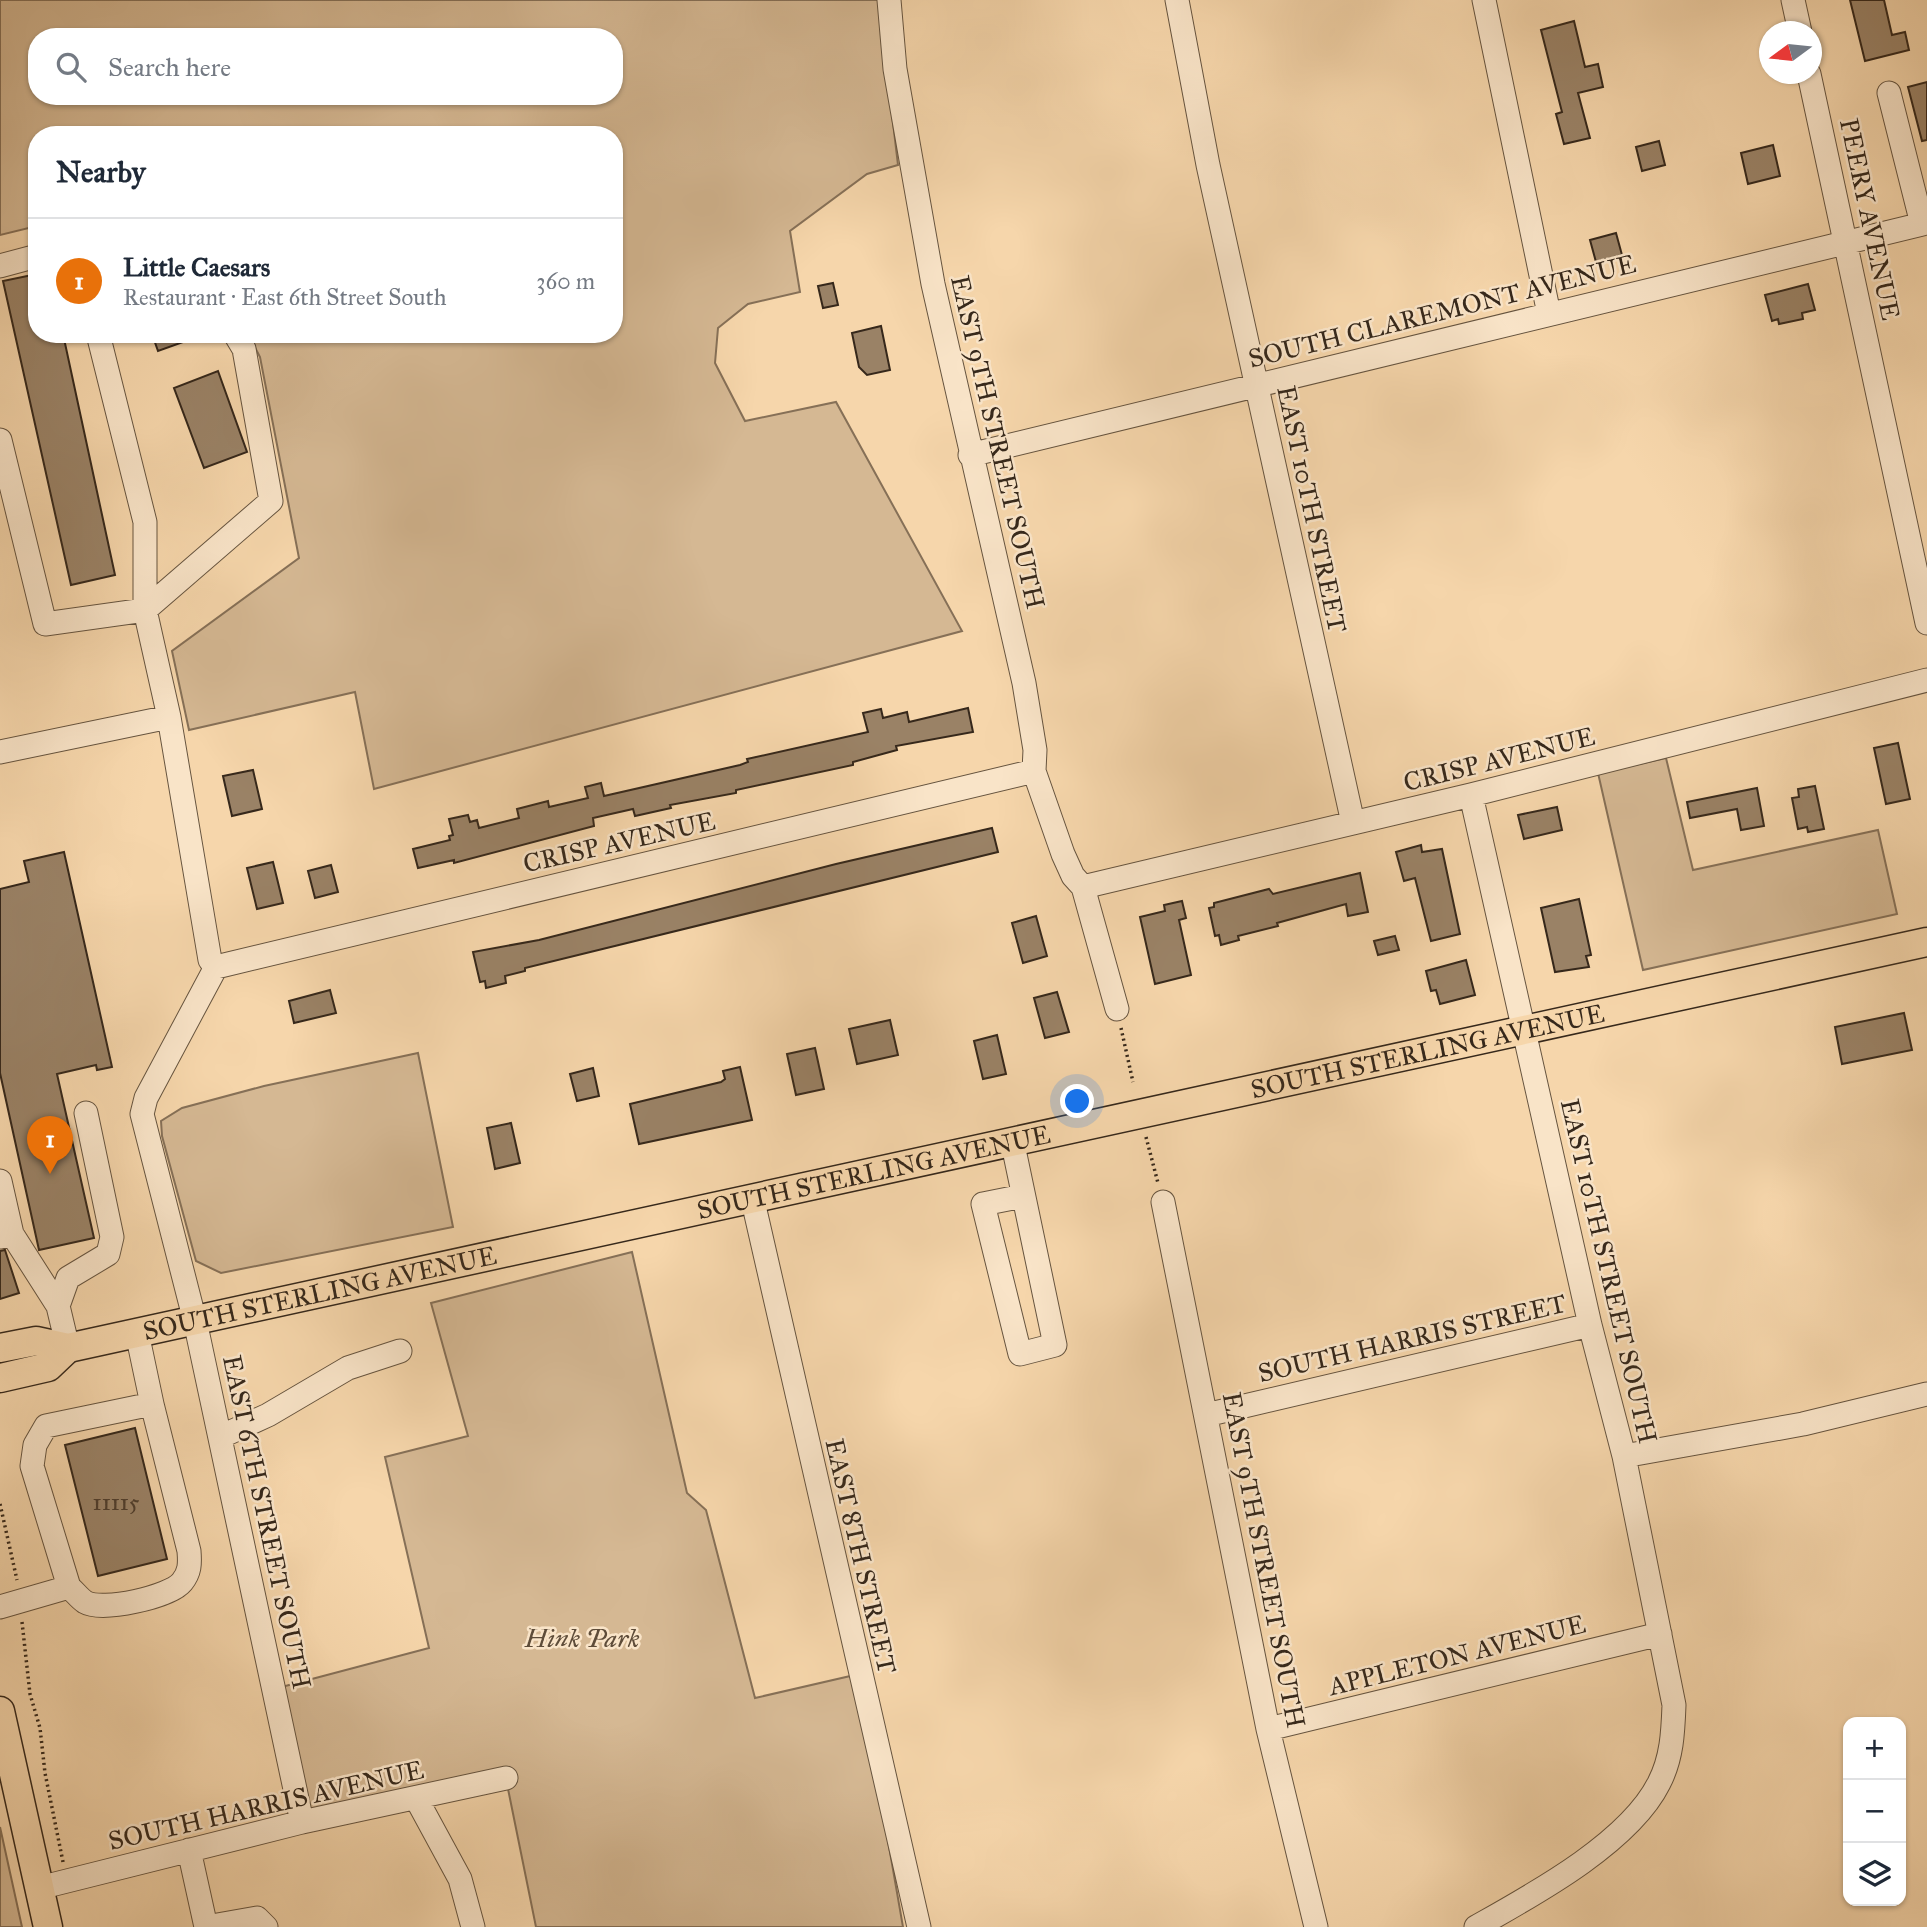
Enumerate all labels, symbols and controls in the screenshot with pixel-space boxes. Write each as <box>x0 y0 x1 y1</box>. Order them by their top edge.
north arrow <box>1759 21 1822 84</box>
search box <box>28 28 623 105</box>
icon: search <box>52 48 90 86</box>
text: Search here <box>108 51 231 83</box>
street label: PEERY AVENUE <box>1833 115 1907 323</box>
text: Nearby <box>56 154 146 190</box>
street label: SOUTH CLAREMONT AVENUE <box>1245 247 1639 375</box>
text: Little Caesars <box>123 251 270 283</box>
text: 1 <box>74 267 84 295</box>
text: 360 m <box>536 267 595 295</box>
street label: EAST 9TH STREET SOUTH <box>944 272 1052 612</box>
text: Restaurant · East 6th Street South <box>123 283 446 311</box>
street label: EAST 10TH STREET <box>1270 382 1354 636</box>
street label: CRISP AVENUE <box>1400 720 1598 798</box>
street label: CRISP AVENUE <box>520 804 718 880</box>
street label: SOUTH STERLING AVENUE <box>1248 997 1607 1105</box>
your location <box>1060 1084 1094 1118</box>
street label: EAST 10TH STREET SOUTH <box>1554 1096 1664 1446</box>
pin: 1 <box>27 1116 73 1174</box>
street label: SOUTH STERLING AVENUE <box>694 1118 1053 1226</box>
street label: SOUTH STERLING AVENUE <box>140 1239 499 1347</box>
street label: SOUTH HARRIS STREET <box>1255 1287 1569 1389</box>
street label: EAST 6TH STREET SOUTH <box>216 1352 318 1692</box>
street label: EAST 9TH STREET SOUTH <box>1216 1389 1312 1731</box>
street label: EAST 8TH STREET <box>818 1435 904 1677</box>
house number: 11115 <box>93 1488 140 1516</box>
street label: APPLETON AVENUE <box>1324 1608 1589 1703</box>
park label: Hink Park <box>523 1622 640 1654</box>
map controls <box>1843 1717 1906 1906</box>
button: + <box>1843 1717 1906 1780</box>
street label: SOUTH HARRIS AVENUE <box>105 1753 427 1857</box>
button: − <box>1843 1780 1906 1843</box>
button: layers <box>1843 1843 1906 1906</box>

